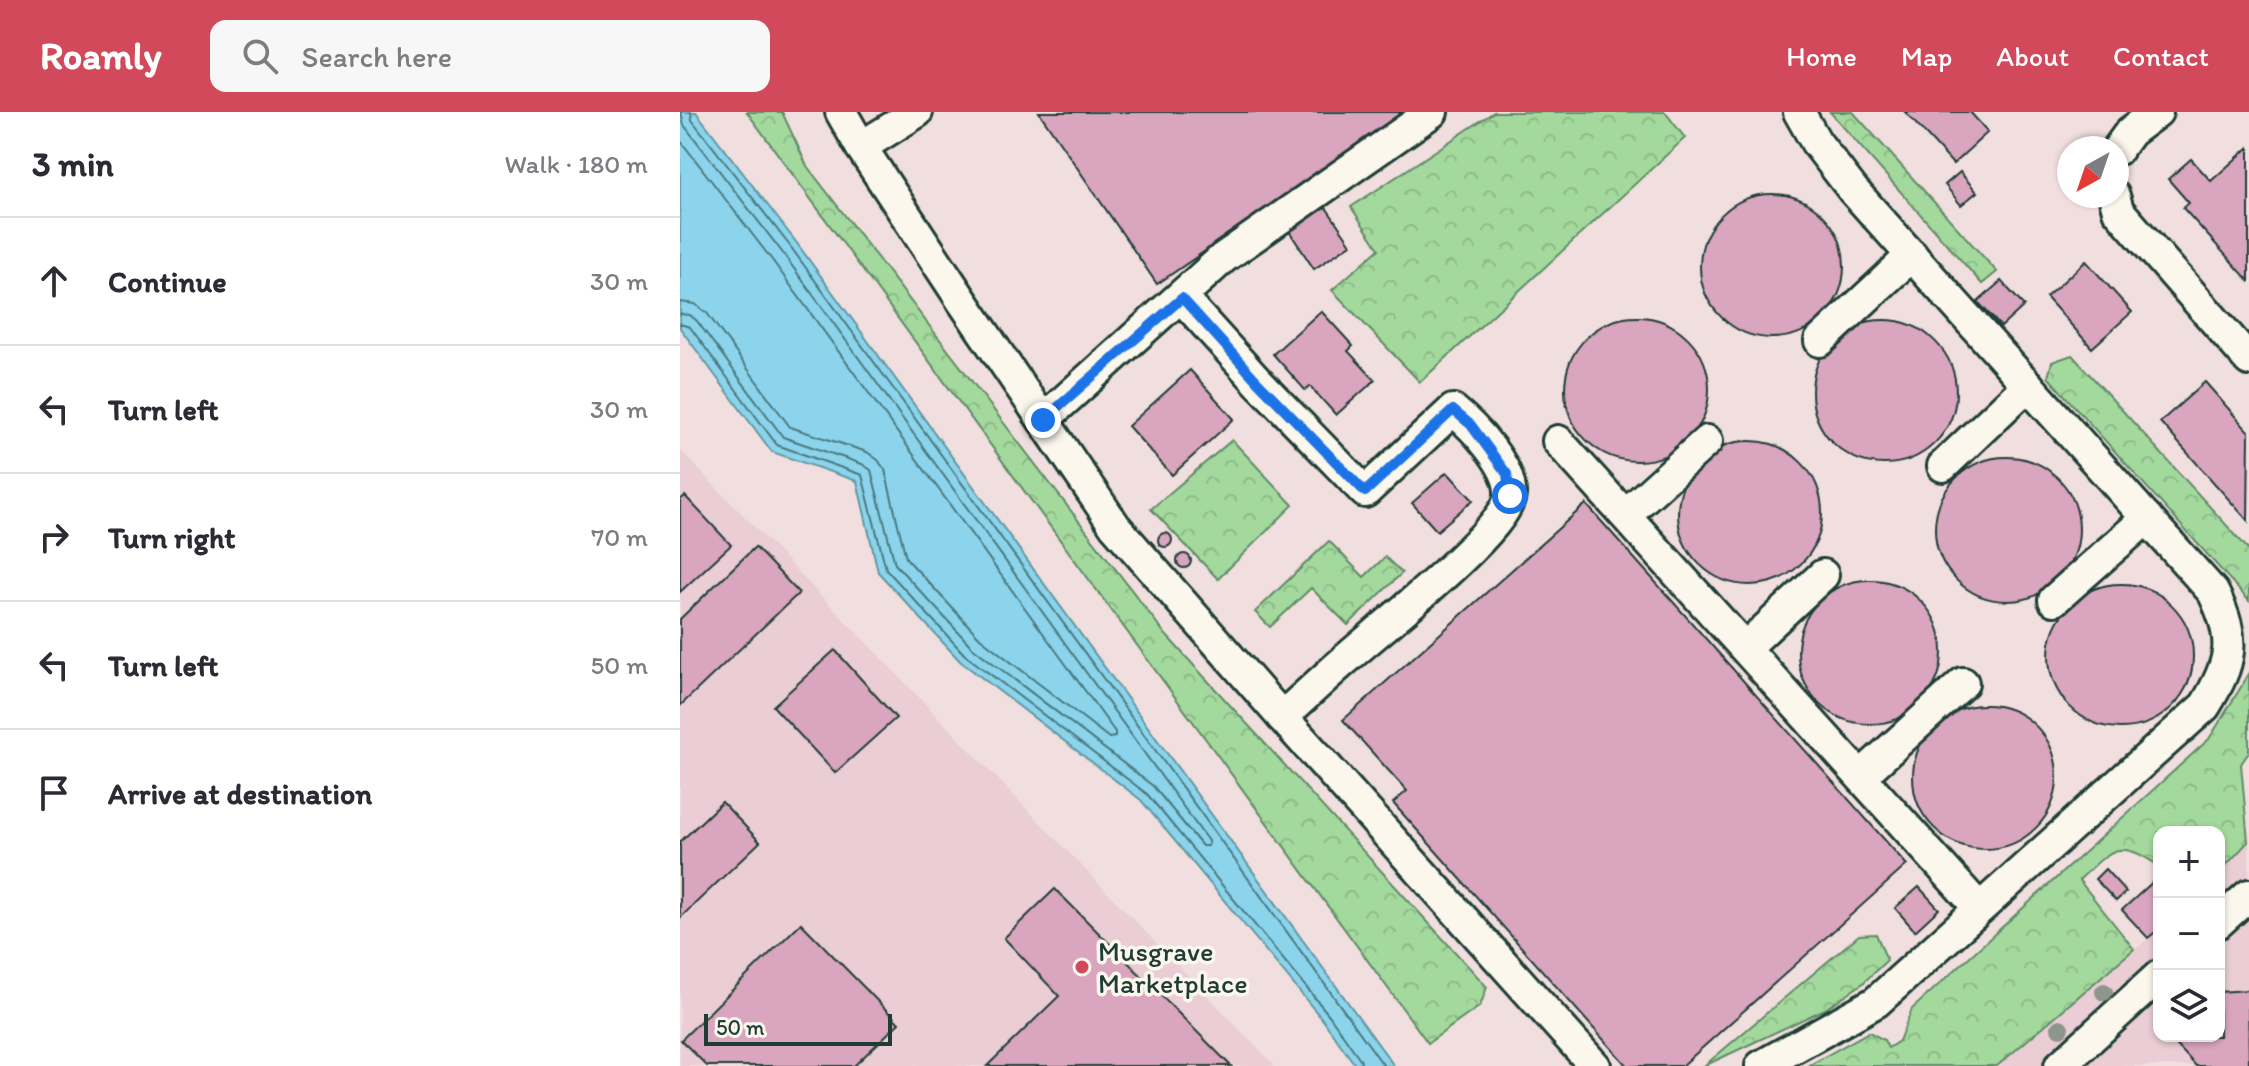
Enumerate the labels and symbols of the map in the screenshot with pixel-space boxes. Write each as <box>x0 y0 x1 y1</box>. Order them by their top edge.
north arrow <box>2057 136 2129 208</box>
route end <box>1025 402 1061 438</box>
route start <box>1492 478 1528 514</box>
place label: Musgrave Marketplace <box>1098 934 1248 1000</box>
marker: Musgrave Marketplace <box>1073 958 1091 976</box>
scale bar <box>704 1010 892 1046</box>

